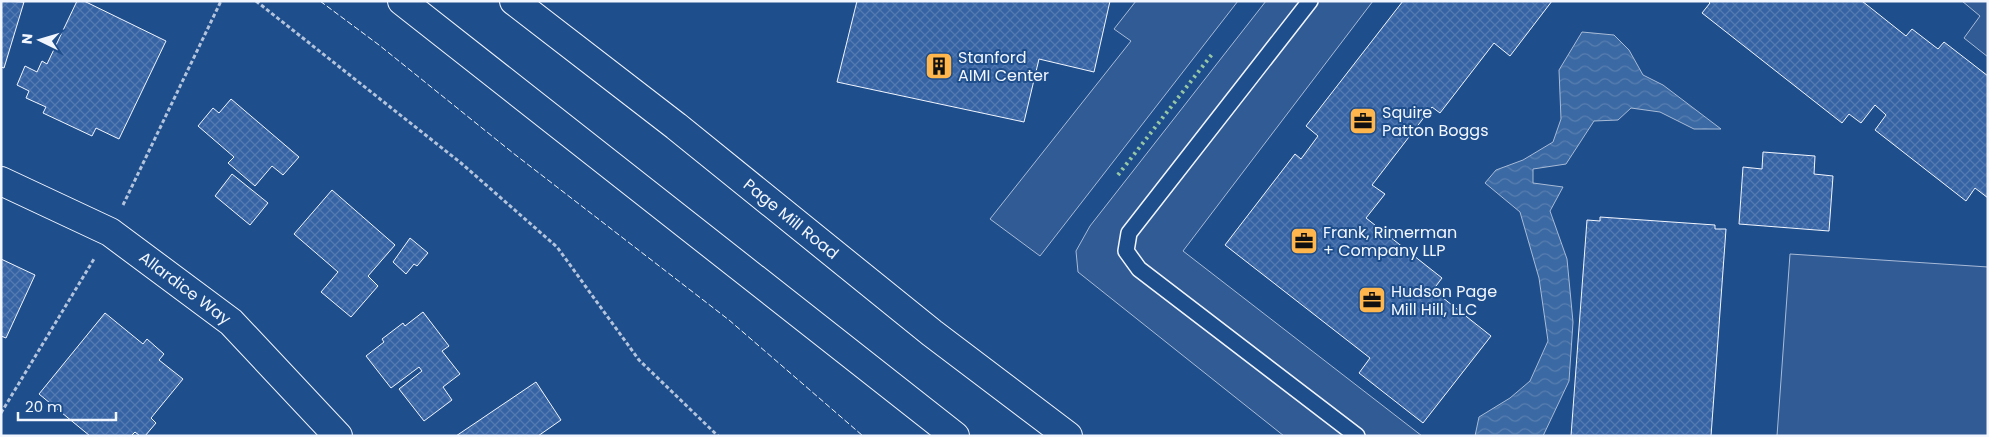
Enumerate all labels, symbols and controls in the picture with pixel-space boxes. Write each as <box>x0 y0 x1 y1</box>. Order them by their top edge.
north arrow <box>15 15 65 65</box>
text: N <box>17 33 37 45</box>
place label: Stanford AIMI Center <box>958 46 1049 87</box>
building icon: Stanford AIMI Center <box>924 51 954 81</box>
place label: Squire Patton Boggs <box>1382 101 1489 142</box>
office icon: Squire Patton Boggs <box>1348 106 1378 136</box>
street label: Page Mill Road <box>738 173 844 265</box>
place label: Frank, Rimerman + Company LLP <box>1323 221 1457 262</box>
office icon: Frank, Rimerman + Company LLP <box>1289 226 1319 256</box>
street label: Allardice Way <box>134 246 236 330</box>
place label: Hudson Page Mill Hill, LLC <box>1391 280 1497 321</box>
office icon: Hudson Page Mill Hill, LLC <box>1357 285 1387 315</box>
scale bar <box>18 390 115 422</box>
text: 20 m <box>25 396 63 417</box>

